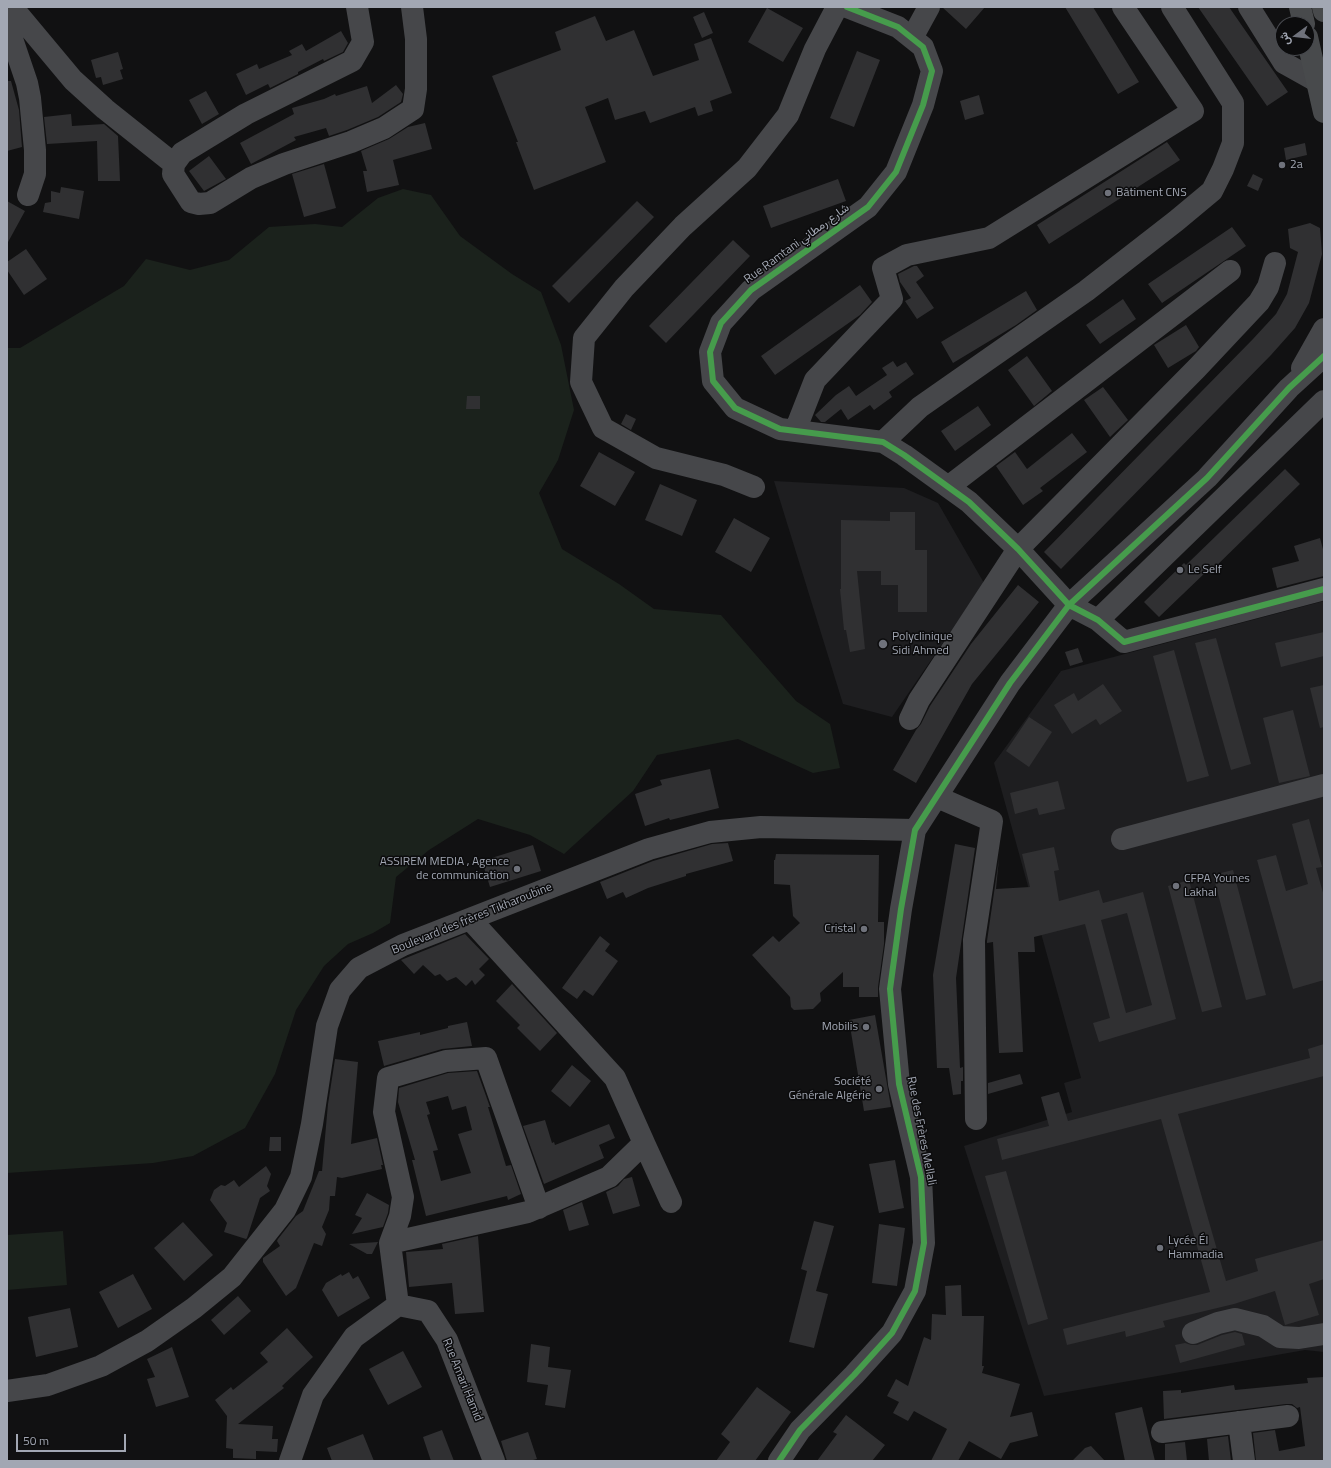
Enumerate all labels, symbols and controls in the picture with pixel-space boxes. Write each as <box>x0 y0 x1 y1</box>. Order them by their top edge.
north arrow <box>1275 16 1315 56</box>
text: ش <box>1275 30 1294 47</box>
place label: 2a <box>1290 158 1303 172</box>
marker: 2a <box>1277 160 1287 170</box>
place label: Bâtiment CNS <box>1116 186 1187 200</box>
marker: Bâtiment CNS <box>1103 188 1113 198</box>
street label: Rue Ramtani شارع رمطاني <box>742 201 852 287</box>
place label: Le Self <box>1188 563 1222 577</box>
marker: Le Self <box>1175 565 1185 575</box>
place label: Polyclinique Sidi Ahmed <box>892 630 952 658</box>
marker: Polyclinique Sidi Ahmed <box>877 638 889 650</box>
place label: ASSIREM MEDIA , Agence de communication <box>380 855 509 883</box>
marker: ASSIREM MEDIA , Agence de communication <box>512 864 522 874</box>
place label: CFPA Younes Lakhal <box>1184 872 1250 900</box>
street label: Boulevard des frères Tikharoubine <box>390 880 554 958</box>
marker: CFPA Younes Lakhal <box>1171 881 1181 891</box>
place label: Cristal <box>824 922 856 936</box>
marker: Cristal <box>859 924 869 934</box>
place label: Mobilis <box>822 1020 858 1034</box>
marker: Mobilis <box>861 1022 871 1032</box>
place label: Société Générale Algérie <box>788 1075 871 1103</box>
street label: Rue des Frères Mellali <box>903 1075 939 1187</box>
marker: Société Générale Algérie <box>874 1084 884 1094</box>
place label: Lycée Él Hammadia <box>1168 1234 1223 1262</box>
marker: Lycée Él Hammadia <box>1155 1243 1165 1253</box>
street label: Rue Amari Hamid <box>439 1336 485 1424</box>
scale bar <box>18 1426 128 1452</box>
text: 50 m <box>23 1431 49 1450</box>

